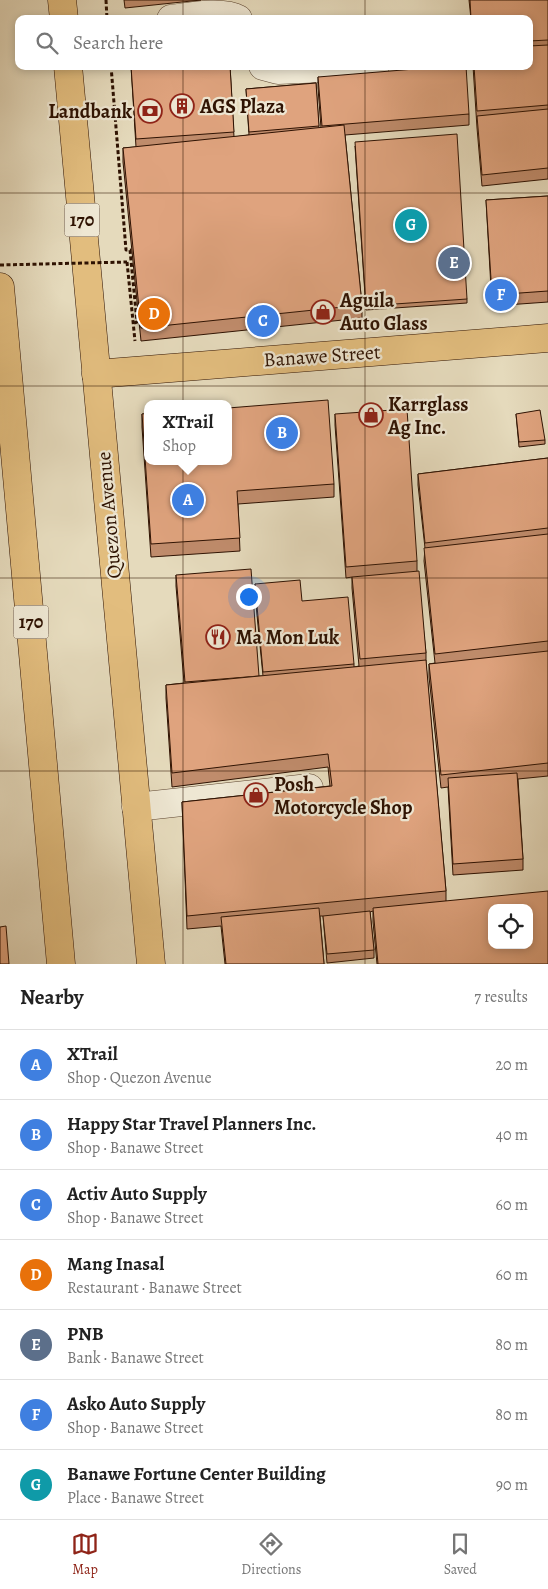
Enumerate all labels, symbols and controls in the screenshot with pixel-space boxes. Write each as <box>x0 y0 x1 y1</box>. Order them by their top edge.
search box <box>15 15 533 70</box>
icon: search <box>33 29 61 57</box>
text: Search here <box>73 30 163 56</box>
building icon: AGS Plaza <box>169 93 195 119</box>
place label: AGS Plaza <box>199 93 285 120</box>
place label: Landbank <box>48 98 133 125</box>
bank icon: Landbank <box>137 98 163 124</box>
road number: 170 <box>64 204 100 236</box>
pin: G <box>395 206 427 244</box>
pin: E <box>438 244 470 282</box>
pin: F <box>485 276 517 314</box>
place label: Aguila Auto Glass <box>339 287 428 337</box>
pin: D <box>138 295 170 333</box>
shop icon: Aguila Auto Glass <box>310 299 336 325</box>
pin: C <box>247 302 279 340</box>
street label: Banawe Street <box>263 338 382 374</box>
place label: Karrglass Ag Inc. <box>387 391 468 441</box>
popup <box>144 400 232 465</box>
shop icon: Karrglass Ag Inc. <box>358 402 384 428</box>
text: XTrail <box>163 409 213 435</box>
pin: B <box>266 414 298 452</box>
text: Shop <box>163 435 196 457</box>
street label: Quezon Avenue <box>90 450 128 580</box>
pin: A <box>172 481 204 519</box>
your location <box>236 584 262 610</box>
road number: 170 <box>14 606 48 638</box>
restaurant icon: Ma Mon Luk <box>205 624 231 650</box>
place label: Ma Mon Luk <box>236 624 340 651</box>
place label: Posh Motorcycle Shop <box>274 771 413 821</box>
shop icon: Posh Motorcycle Shop <box>243 782 269 808</box>
map controls <box>488 904 533 949</box>
button: locate <box>488 904 533 949</box>
text: Nearby <box>20 983 83 1011</box>
text: 7 results <box>474 986 528 1008</box>
text: XTrail <box>67 1041 118 1067</box>
text: A <box>31 1054 41 1076</box>
text: 20 m <box>495 1054 528 1076</box>
text: Shop · Quezon Avenue <box>67 1067 212 1089</box>
text: Happy Star Travel Planners Inc. <box>67 1111 317 1137</box>
text: B <box>31 1124 41 1146</box>
text: 40 m <box>496 1124 528 1146</box>
text: Shop · Banawe Street <box>67 1137 203 1159</box>
text: Activ Auto Supply <box>67 1181 207 1207</box>
text: C <box>31 1194 41 1216</box>
text: 60 m <box>496 1194 528 1216</box>
text: Shop · Banawe Street <box>67 1207 203 1229</box>
text: Mang Inasal <box>67 1251 164 1277</box>
text: D <box>30 1264 42 1286</box>
text: 60 m <box>496 1264 528 1286</box>
text: Restaurant · Banawe Street <box>67 1277 242 1299</box>
text: PNB <box>67 1321 104 1347</box>
text: E <box>31 1334 41 1356</box>
text: 80 m <box>495 1334 528 1356</box>
text: Bank · Banawe Street <box>67 1347 204 1369</box>
text: Asko Auto Supply <box>67 1391 205 1417</box>
text: F <box>32 1404 40 1426</box>
text: 80 m <box>495 1404 528 1426</box>
text: Shop · Banawe Street <box>67 1417 203 1439</box>
text: Banawe Fortune Center Building <box>67 1461 326 1487</box>
text: G <box>31 1474 41 1496</box>
text: 90 m <box>496 1474 528 1496</box>
text: Place · Banawe Street <box>67 1487 204 1509</box>
tab: Map <box>71 1530 99 1579</box>
tab: Directions <box>241 1530 301 1579</box>
tab: Saved <box>444 1530 477 1579</box>

